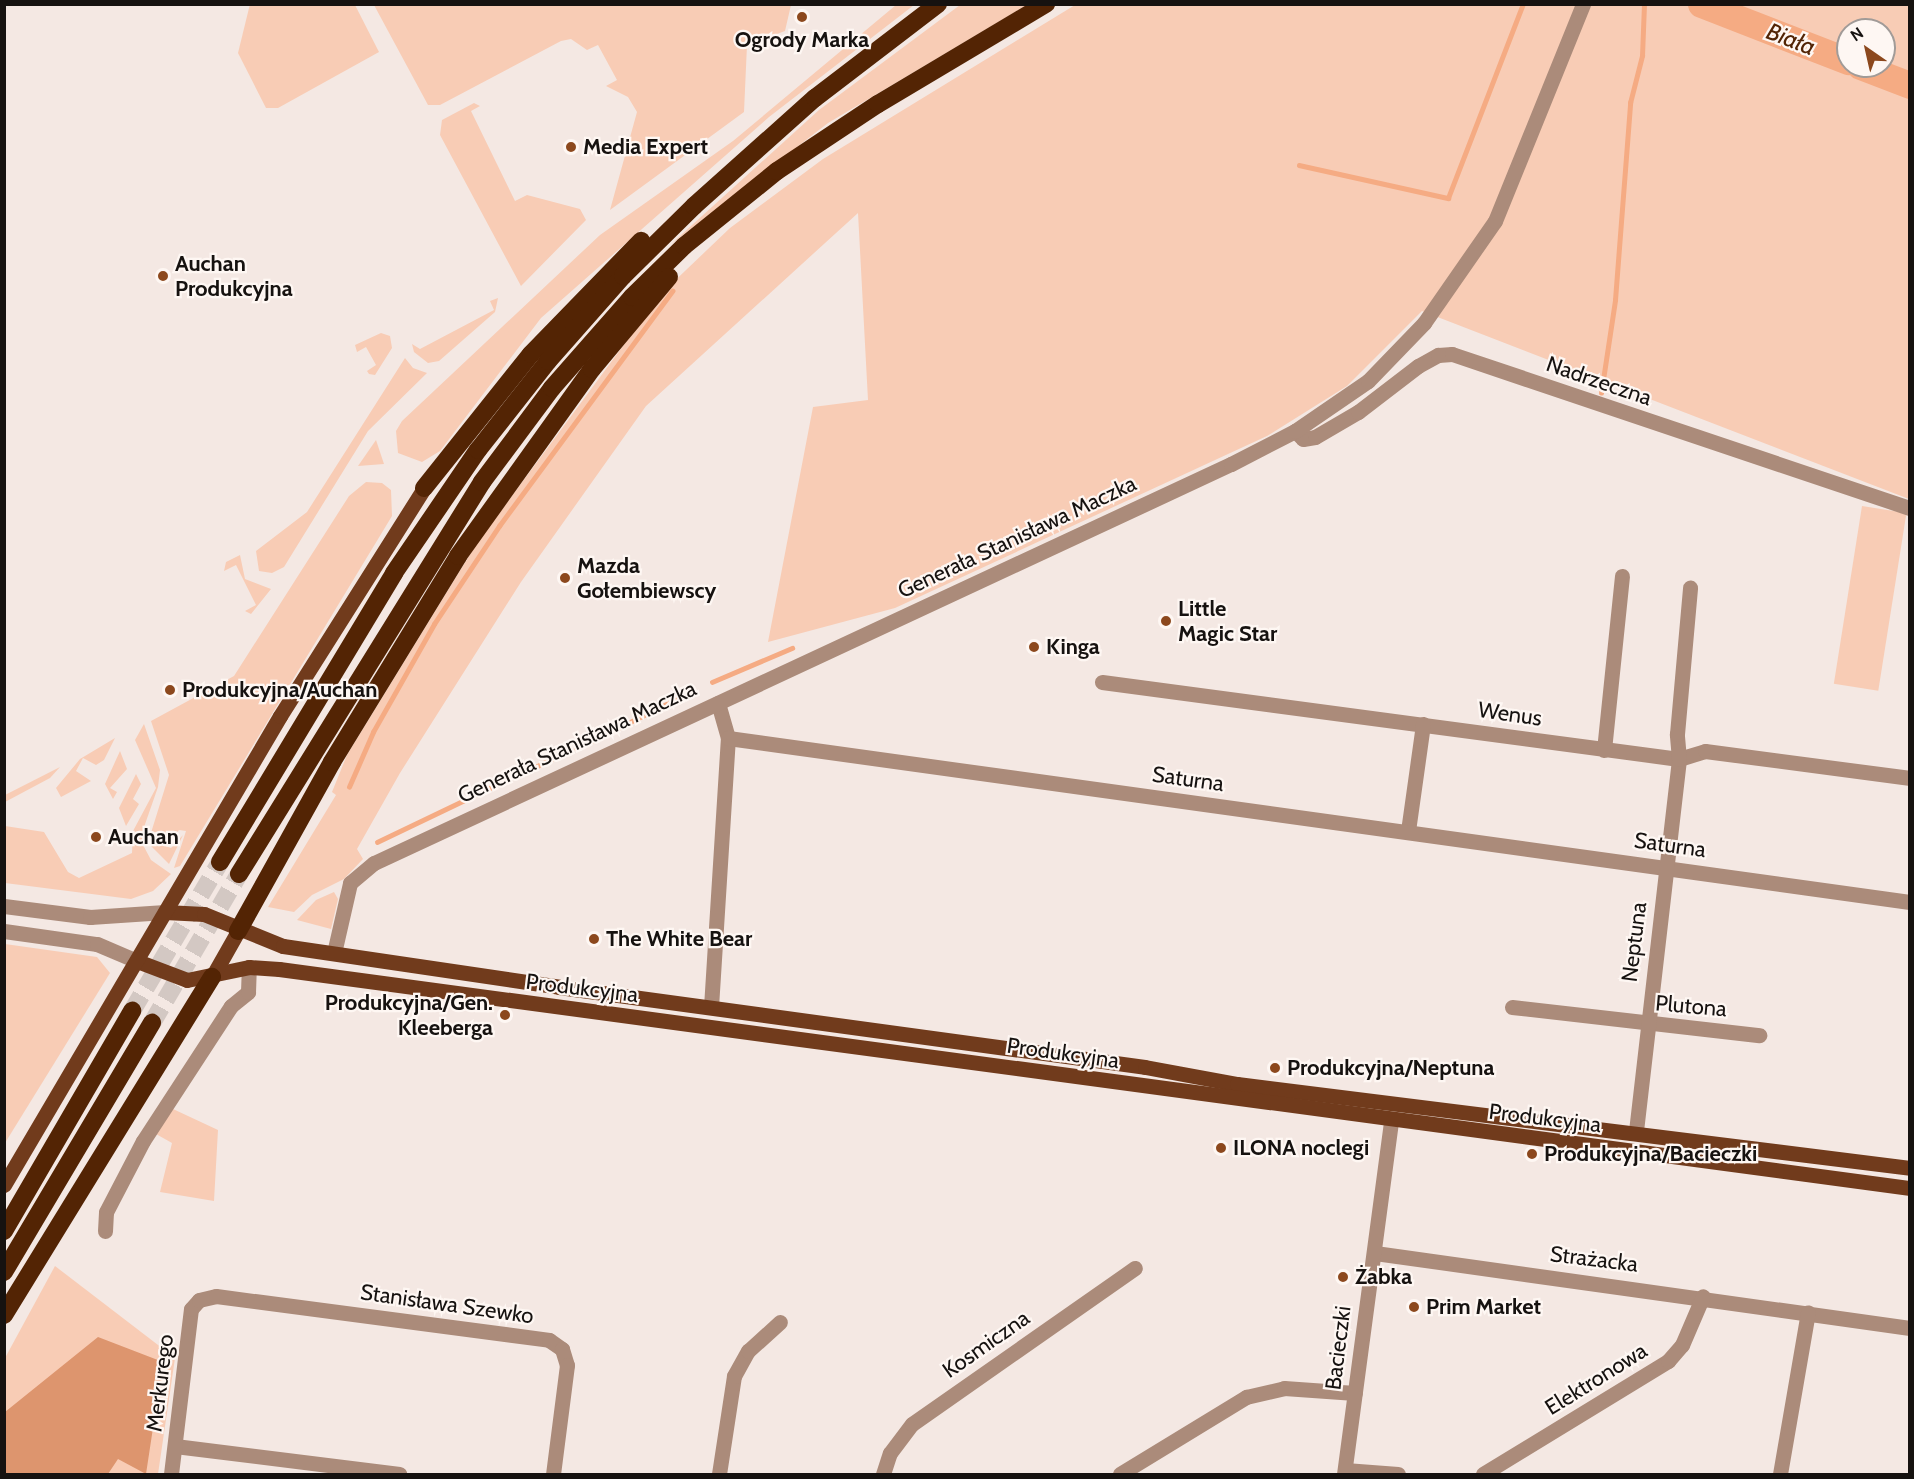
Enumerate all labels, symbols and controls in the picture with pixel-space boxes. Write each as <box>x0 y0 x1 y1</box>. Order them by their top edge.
marker: Ogrody Marka <box>795 10 809 24</box>
water label: Biała <box>1762 17 1820 61</box>
north arrow <box>1836 18 1896 78</box>
text: N <box>1847 23 1867 45</box>
place label: Ogrody Marka <box>735 27 869 53</box>
place label: Media Expert <box>583 134 708 160</box>
marker: Media Expert <box>564 140 578 154</box>
place label: Auchan Produkcyjna <box>175 250 293 302</box>
marker: Auchan Produkcyjna <box>156 269 170 283</box>
street label: Nadrzeczna <box>1543 351 1655 411</box>
street label: Generała Stanisława Maczka <box>894 470 1140 604</box>
place label: Mazda Gołembiewscy <box>577 552 716 604</box>
marker: Mazda Gołembiewscy <box>558 571 572 585</box>
place label: Little Magic Star <box>1178 595 1277 646</box>
marker: Little Magic Star <box>1159 614 1173 628</box>
place label: Kinga <box>1046 634 1100 660</box>
marker: Kinga <box>1027 640 1041 654</box>
street label: Generała Stanisława Maczka <box>454 675 700 809</box>
place label: Produkcyjna/Auchan <box>182 677 377 703</box>
marker: Produkcyjna/Auchan <box>163 683 177 697</box>
street label: Wenus <box>1476 696 1544 732</box>
street label: Saturna <box>1151 761 1225 797</box>
place label: Auchan <box>108 824 179 850</box>
street label: Saturna <box>1633 827 1707 863</box>
marker: Auchan <box>89 830 103 844</box>
street label: Neptuna <box>1616 901 1652 983</box>
place label: The White Bear <box>606 926 752 952</box>
marker: The White Bear <box>587 932 601 946</box>
street label: Produkcyjna <box>524 968 640 1008</box>
place label: Produkcyjna/Gen. Kleeberga <box>325 989 493 1040</box>
street label: Plutona <box>1654 990 1728 1022</box>
marker: Produkcyjna/Gen. Kleeberga <box>498 1008 512 1022</box>
street label: Produkcyjna <box>1005 1032 1121 1074</box>
place label: Produkcyjna/Neptuna <box>1287 1055 1494 1081</box>
marker: Produkcyjna/Neptuna <box>1268 1061 1282 1075</box>
street label: Produkcyjna <box>1487 1098 1603 1138</box>
place label: ILONA noclegi <box>1233 1135 1369 1161</box>
marker: ILONA noclegi <box>1214 1141 1228 1155</box>
place label: Produkcyjna/Bacieczki <box>1544 1141 1757 1167</box>
marker: Produkcyjna/Bacieczki <box>1525 1147 1539 1161</box>
street label: Strażacka <box>1548 1241 1640 1277</box>
place label: Żabka <box>1355 1264 1412 1290</box>
marker: Żabka <box>1336 1270 1350 1284</box>
street label: Stanisława Szewko <box>359 1279 535 1329</box>
place label: Prim Market <box>1426 1294 1541 1320</box>
marker: Prim Market <box>1407 1300 1421 1314</box>
street label: Kosmiczna <box>937 1304 1035 1384</box>
street label: Bacieczki <box>1320 1304 1356 1392</box>
street label: Merkurego <box>141 1333 179 1433</box>
street label: Elektronowa <box>1540 1337 1652 1421</box>

